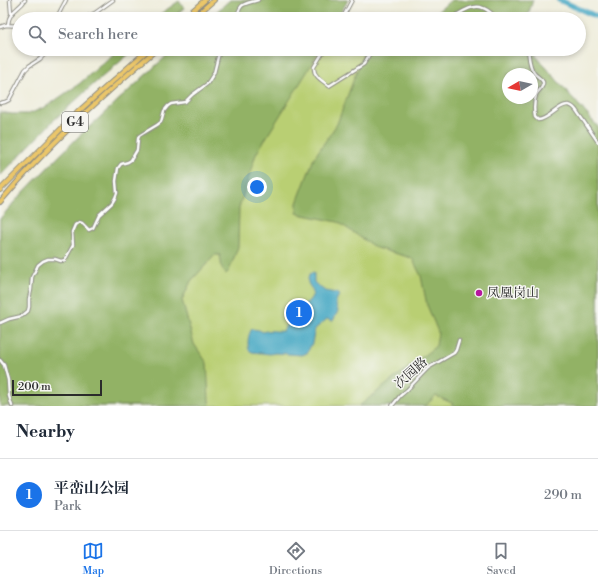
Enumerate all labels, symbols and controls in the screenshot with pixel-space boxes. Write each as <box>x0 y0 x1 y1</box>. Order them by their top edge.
search box <box>12 12 586 56</box>
icon: search <box>26 23 48 45</box>
text: Search here <box>58 25 138 44</box>
north arrow <box>502 68 538 104</box>
road number: G4 <box>62 112 88 132</box>
your location <box>247 177 267 197</box>
place label: 凤凰岗山 <box>487 285 539 301</box>
marker: 凤凰岗山 <box>474 288 484 298</box>
pin: 1 <box>286 298 312 328</box>
street label: 次园路 <box>391 354 431 392</box>
scale bar <box>12 378 102 397</box>
text: 200 m <box>18 380 51 394</box>
text: Nearby <box>16 421 75 443</box>
text: 平峦山公园 <box>54 479 129 498</box>
text: 1 <box>26 487 32 503</box>
text: 290 m <box>544 487 582 503</box>
text: Park <box>54 498 81 514</box>
tab: Map <box>82 540 104 578</box>
tab: Directions <box>269 540 322 578</box>
tab: Saved <box>487 540 516 578</box>

